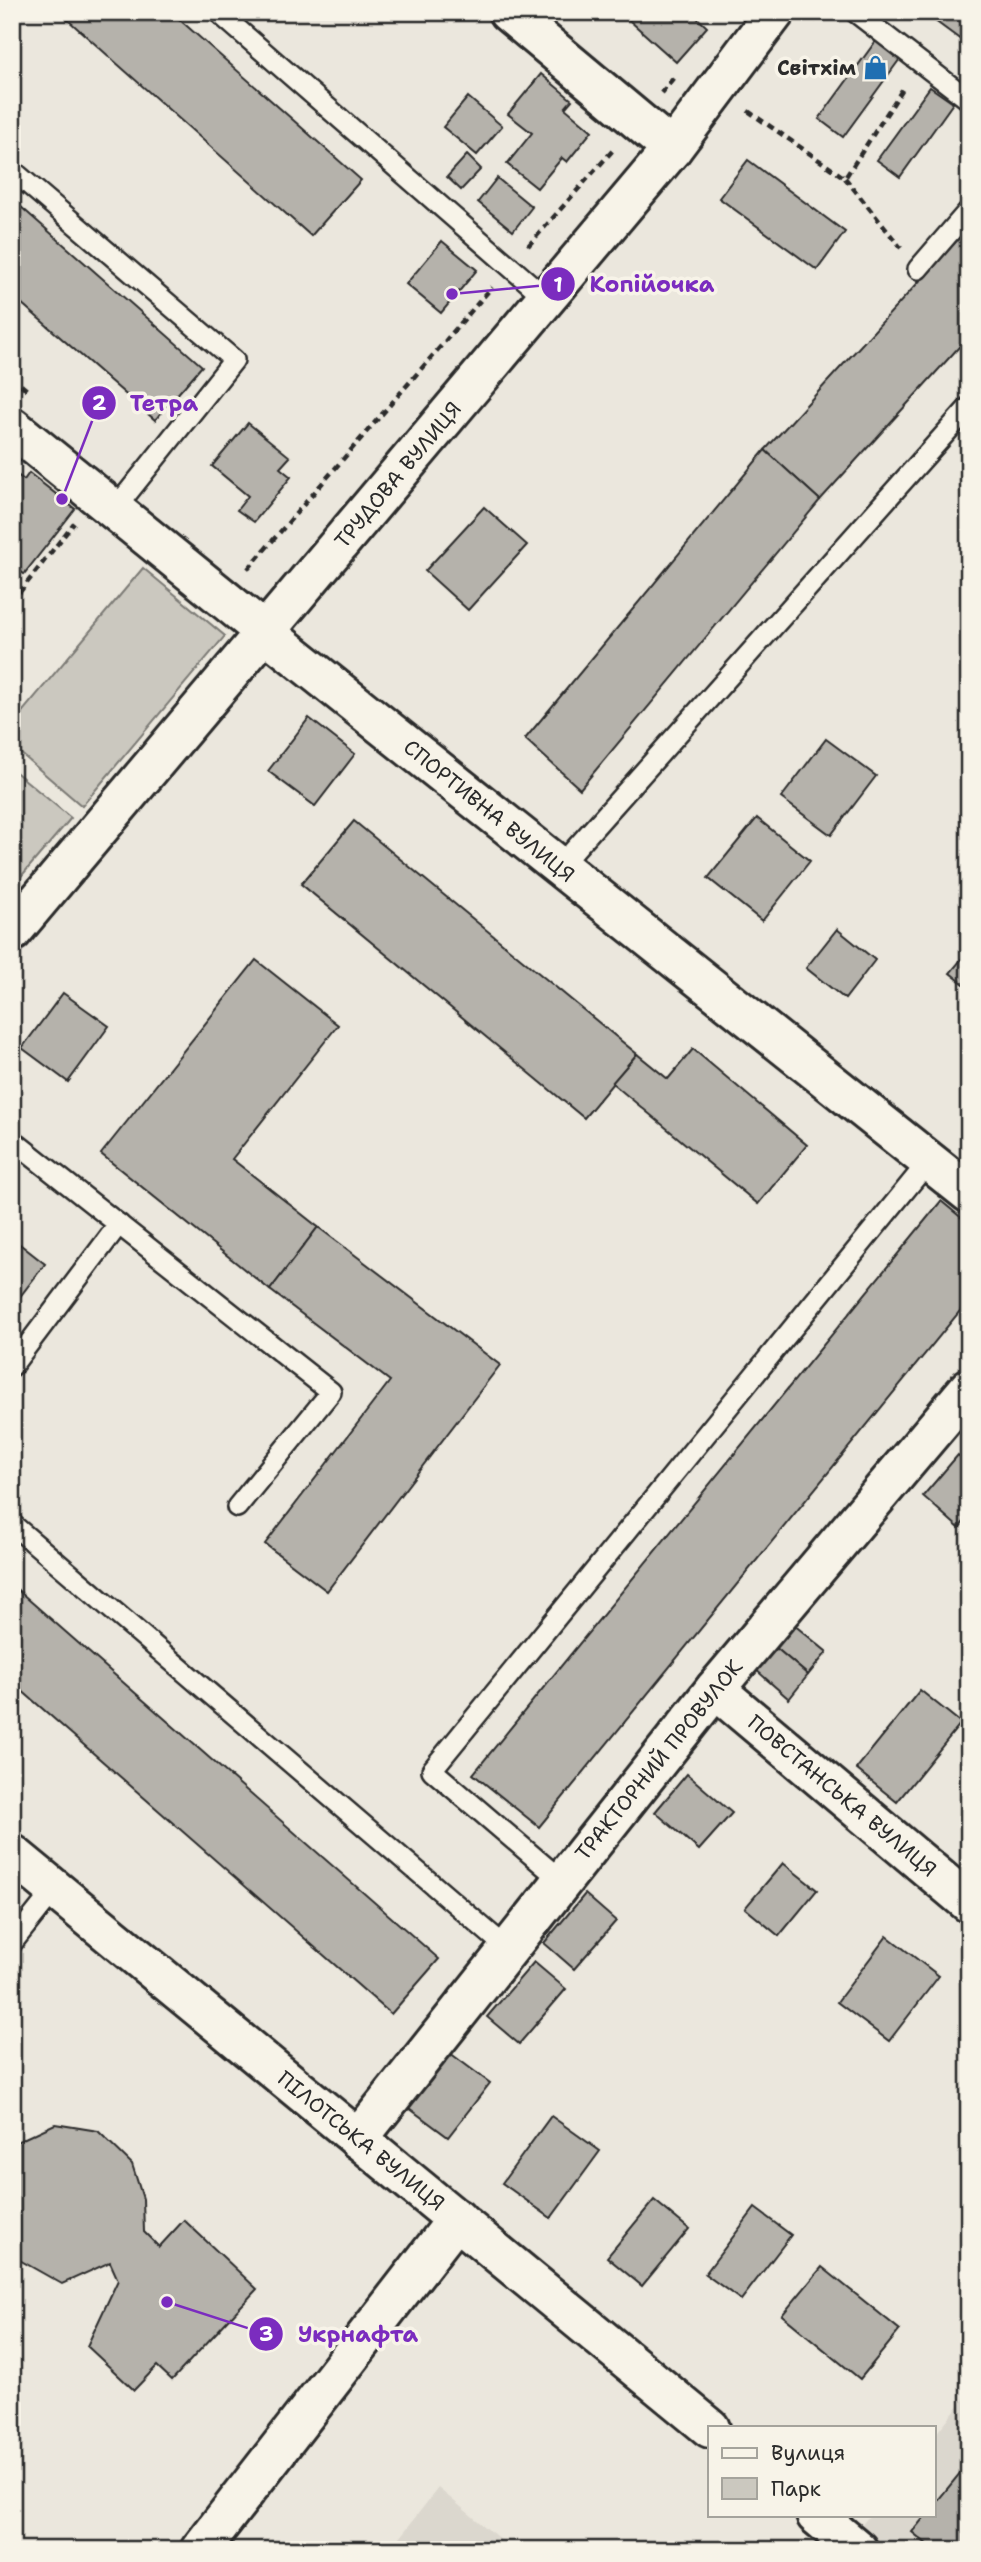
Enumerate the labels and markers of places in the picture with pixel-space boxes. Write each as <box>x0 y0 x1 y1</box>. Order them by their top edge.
place label: Світхім <box>777 54 857 82</box>
shop icon: Світхім <box>862 54 890 82</box>
callout: Копійочка <box>541 262 729 306</box>
callout: Тетра <box>81 381 212 425</box>
callout: Укрнафта <box>249 2312 432 2356</box>

